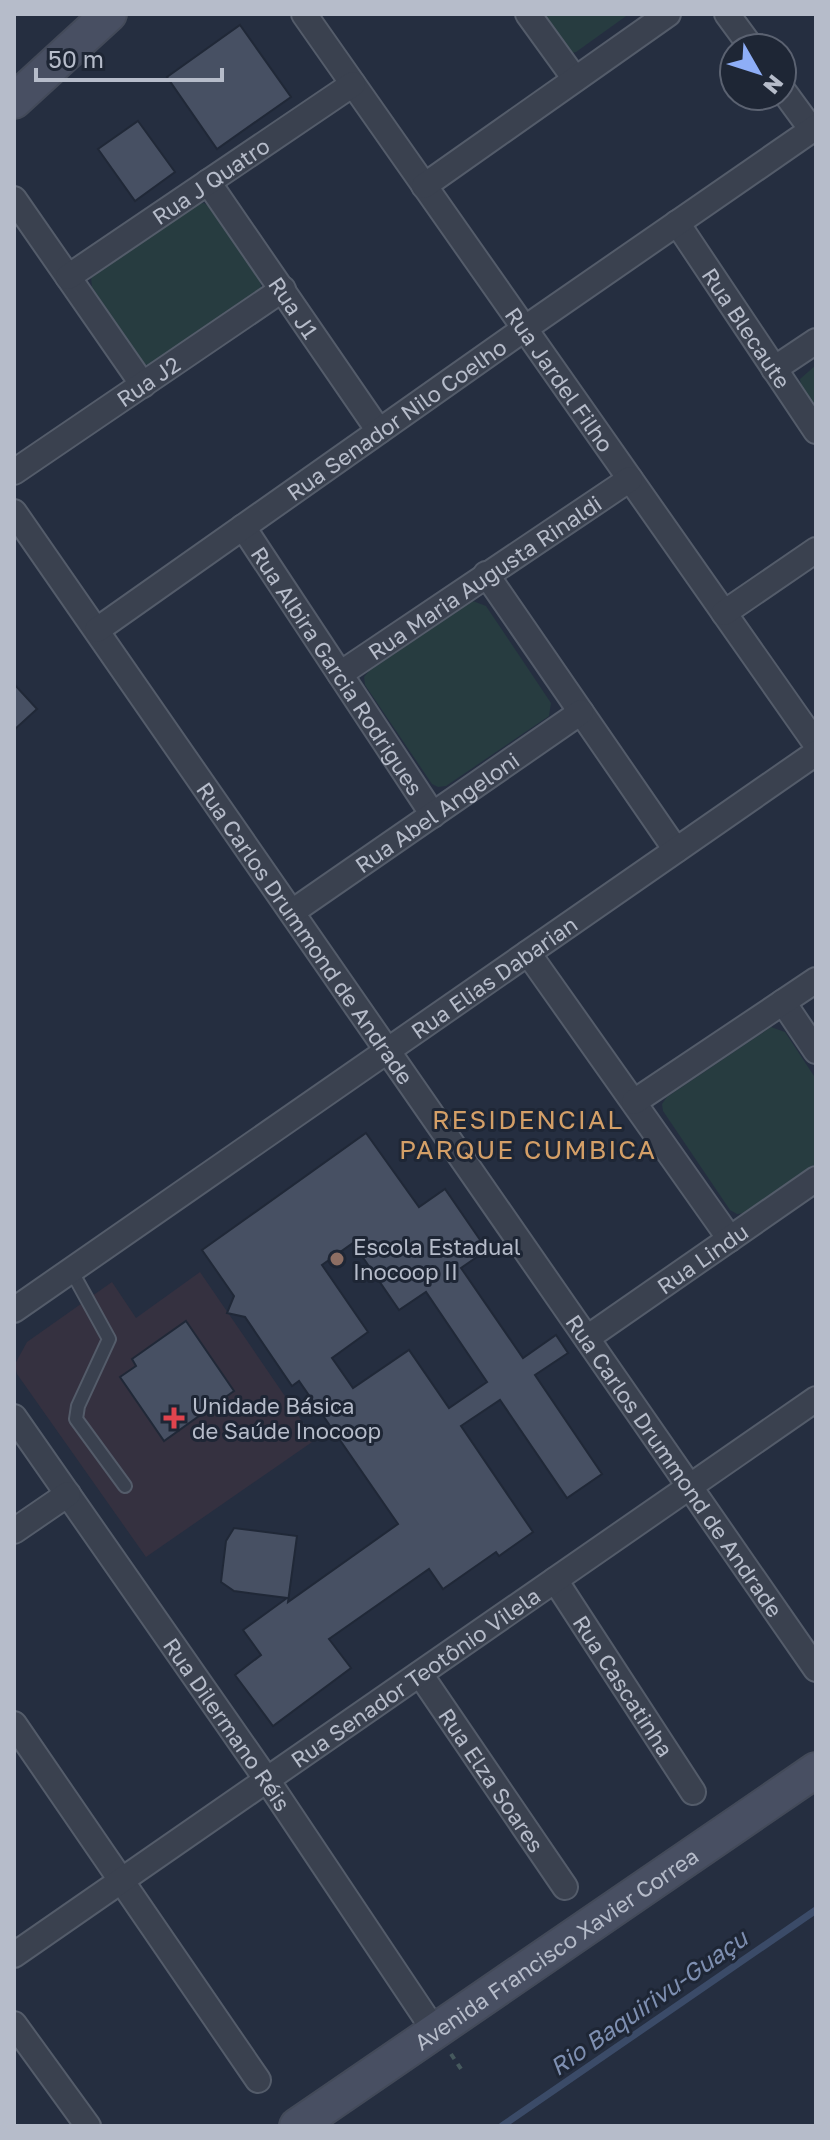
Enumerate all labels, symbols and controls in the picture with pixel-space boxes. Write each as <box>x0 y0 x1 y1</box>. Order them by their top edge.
scale bar <box>36 32 222 82</box>
north arrow <box>718 32 798 112</box>
text: 50 m <box>48 44 104 73</box>
text: N <box>758 70 790 100</box>
street label: Rua J Quatro <box>147 131 274 230</box>
street label: Rua Blecaute <box>697 262 797 393</box>
street label: Rua J1 <box>263 271 325 344</box>
street label: Rua Jardel Filho <box>500 302 620 457</box>
street label: Rua Senador Nilo Coelho <box>281 333 511 506</box>
street label: Rua J2 <box>111 350 185 412</box>
street label: Rua Maria Augusta Rinaldi <box>362 489 606 665</box>
street label: Rua Albira Garcia Rodrigues <box>246 541 429 800</box>
street label: Rua Abel Angeloni <box>350 746 524 878</box>
street label: Rua Carlos Drummond de Andrade <box>192 776 420 1089</box>
street label: Rua Elias Dabarian <box>405 910 582 1044</box>
district label: RESIDENCIAL PARQUE CUMBICA <box>399 1104 657 1165</box>
street label: Rua Lindu <box>651 1217 753 1299</box>
place label: Escola Estadual Inocoop II <box>353 1233 521 1285</box>
marker: Escola Estadual Inocoop II <box>328 1250 346 1268</box>
street label: Rua Carlos Drummond de Andrade <box>561 1309 789 1622</box>
place label: Unidade Básica de Saúde Inocoop <box>192 1392 381 1444</box>
marker: Unidade Básica de Saúde Inocoop <box>163 1407 185 1429</box>
street label: Rua Senador Teotônio Vilela <box>285 1581 545 1773</box>
street label: Rua Cascatinha <box>568 1610 680 1761</box>
street label: Rua Dilermano Réis <box>158 1632 297 1816</box>
street label: Rua Elza Soares <box>434 1703 551 1857</box>
street label: Avenida Francisco Xavier Correa <box>409 1842 703 2055</box>
water label: Rio Baquirivu-Guaçu <box>544 1922 754 2082</box>

